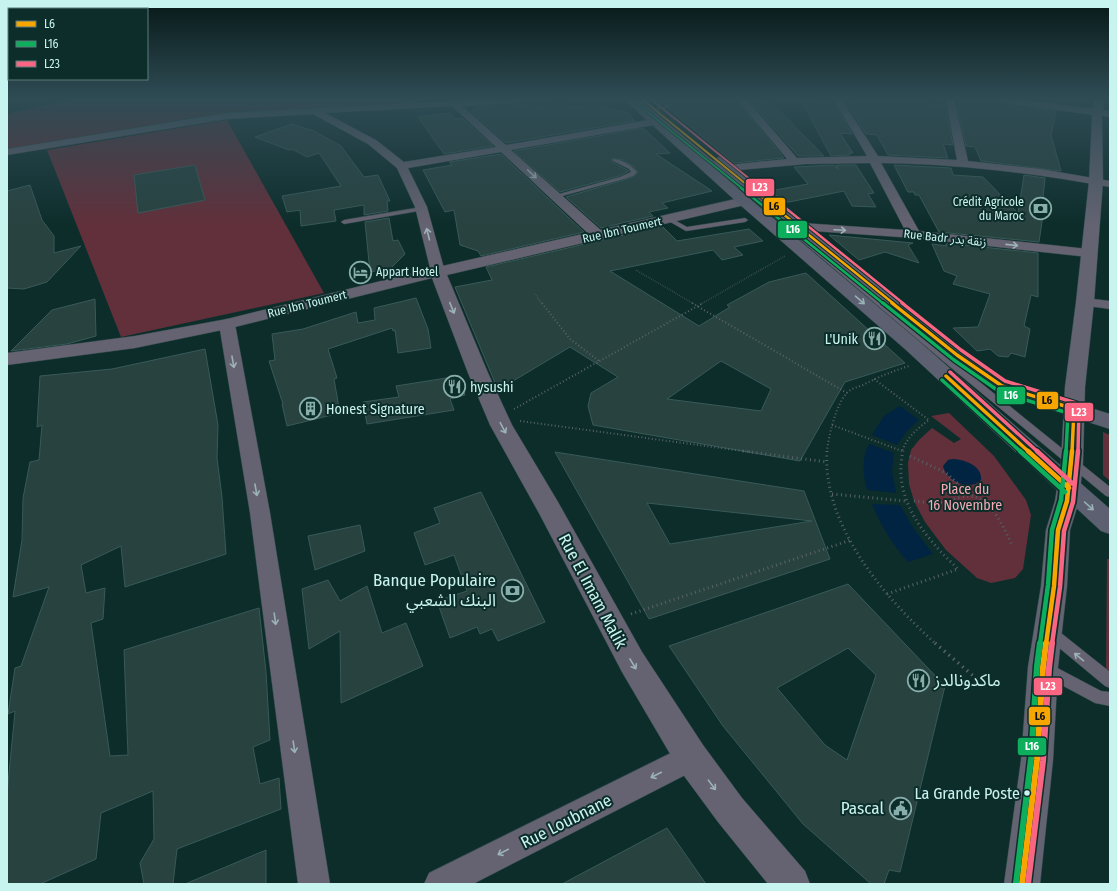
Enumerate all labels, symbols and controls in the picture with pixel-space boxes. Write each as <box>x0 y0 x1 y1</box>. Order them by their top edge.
legend <box>8 8 148 80</box>
text: L6 <box>44 17 55 31</box>
text: L16 <box>44 37 59 51</box>
text: L23 <box>44 57 60 71</box>
one-way arrow <box>526 169 536 178</box>
line badge: L23 <box>745 178 775 197</box>
text: L23 <box>752 181 768 194</box>
place label: Crédit Agricole du Maroc <box>953 195 1024 223</box>
bank icon: Crédit Agricole du Maroc <box>1027 196 1053 222</box>
line badge: L6 <box>763 197 786 216</box>
text: L6 <box>769 200 780 213</box>
street label: Rue Ibn Toumert <box>581 214 663 246</box>
line badge: L16 <box>777 220 808 239</box>
text: L16 <box>786 223 800 236</box>
one-way arrow <box>833 226 846 234</box>
street label: Rue Badr زنقة بدر <box>903 227 987 249</box>
one-way arrow <box>424 228 431 241</box>
one-way arrow <box>1005 241 1018 248</box>
hotel icon: Appart Hotel <box>348 259 374 285</box>
place label: Appart Hotel <box>376 265 438 279</box>
street label: Rue Ibn Toumert <box>266 287 348 321</box>
one-way arrow <box>854 296 865 305</box>
one-way arrow <box>449 302 456 314</box>
restaurant icon: L'Unik <box>861 326 887 352</box>
place label: L'Unik <box>825 331 858 348</box>
one-way arrow <box>229 355 237 368</box>
restaurant icon: hysushi <box>441 374 467 400</box>
place label: hysushi <box>470 379 514 396</box>
line badge: L16 <box>996 386 1026 405</box>
text: L16 <box>1004 389 1018 402</box>
line badge: L6 <box>1036 391 1059 410</box>
text: L6 <box>1042 394 1053 407</box>
building icon: Honest Signature <box>298 396 324 422</box>
place label: Honest Signature <box>326 401 425 418</box>
line badge: L23 <box>1064 402 1094 422</box>
text: L23 <box>1071 406 1087 419</box>
one-way arrow <box>500 422 507 434</box>
park label: Place du 16 Novembre <box>928 481 1002 514</box>
one-way arrow <box>252 483 260 496</box>
one-way arrow <box>1084 501 1094 510</box>
street label: Rue El Imam Malik <box>554 530 632 652</box>
place label: Banque Populaire البنك الشعبي <box>373 570 496 613</box>
bank icon: Banque Populaire البنك الشعبي <box>499 577 525 603</box>
one-way arrow <box>271 612 279 625</box>
one-way arrow <box>1074 652 1085 661</box>
one-way arrow <box>630 658 638 670</box>
restaurant icon: ماكدونالدز <box>905 667 931 693</box>
place label: ماكدونالدز <box>933 670 1001 691</box>
line badge: L23 <box>1033 677 1063 696</box>
text: L23 <box>1040 680 1056 693</box>
line badge: L6 <box>1028 706 1051 726</box>
text: L6 <box>1035 710 1046 723</box>
line badge: L16 <box>1017 737 1047 756</box>
one-way arrow <box>290 740 298 753</box>
text: L16 <box>1025 740 1039 753</box>
one-way arrow <box>650 772 662 779</box>
one-way arrow <box>707 779 716 790</box>
place label: La Grande Poste <box>915 784 1020 803</box>
marker: La Grande Poste <box>1022 788 1032 798</box>
street label: Rue Loubnane <box>517 790 615 853</box>
public building icon: Pascal <box>887 795 913 821</box>
place label: Pascal <box>841 798 885 819</box>
one-way arrow <box>497 849 509 857</box>

